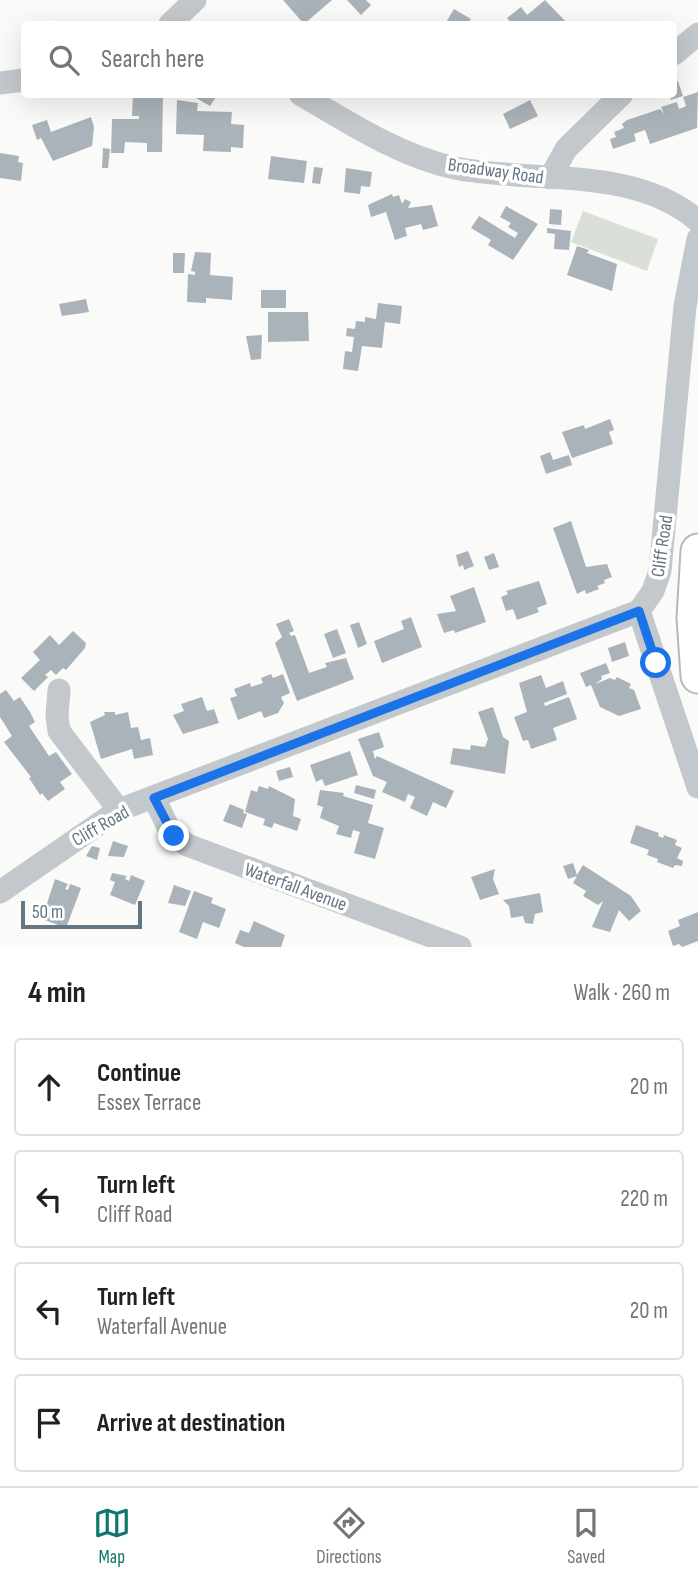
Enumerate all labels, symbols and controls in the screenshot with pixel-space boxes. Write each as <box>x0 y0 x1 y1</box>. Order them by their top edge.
search box <box>21 21 677 98</box>
icon: search <box>45 41 83 79</box>
text: Search here <box>101 44 204 75</box>
street label: Broadway Road <box>447 153 545 190</box>
street label: Cliff Road <box>647 514 678 579</box>
route start <box>640 647 671 678</box>
street label: Cliff Road <box>68 801 133 852</box>
route end <box>158 820 189 851</box>
street label: Waterfall Avenue <box>241 858 350 917</box>
scale bar <box>21 898 142 930</box>
text: 50 m <box>32 901 63 924</box>
text: 4 min <box>28 975 86 1011</box>
text: Walk · 260 m <box>574 979 670 1007</box>
text: Continue <box>97 1058 181 1089</box>
icon: ahead <box>30 1068 68 1106</box>
text: 20 m <box>630 1073 668 1101</box>
text: Essex Terrace <box>97 1089 201 1117</box>
text: Turn left <box>97 1170 175 1201</box>
icon: left <box>30 1180 68 1218</box>
text: 220 m <box>620 1185 668 1213</box>
text: Cliff Road <box>97 1201 172 1229</box>
text: Turn left <box>97 1282 175 1313</box>
icon: left <box>30 1292 68 1330</box>
text: 20 m <box>630 1297 668 1325</box>
text: Waterfall Avenue <box>97 1313 227 1341</box>
icon: arrive <box>30 1404 68 1442</box>
text: Arrive at destination <box>97 1408 285 1439</box>
tab: Map <box>93 1504 131 1569</box>
tab: Directions <box>316 1504 382 1569</box>
tab: Saved <box>567 1504 605 1569</box>

